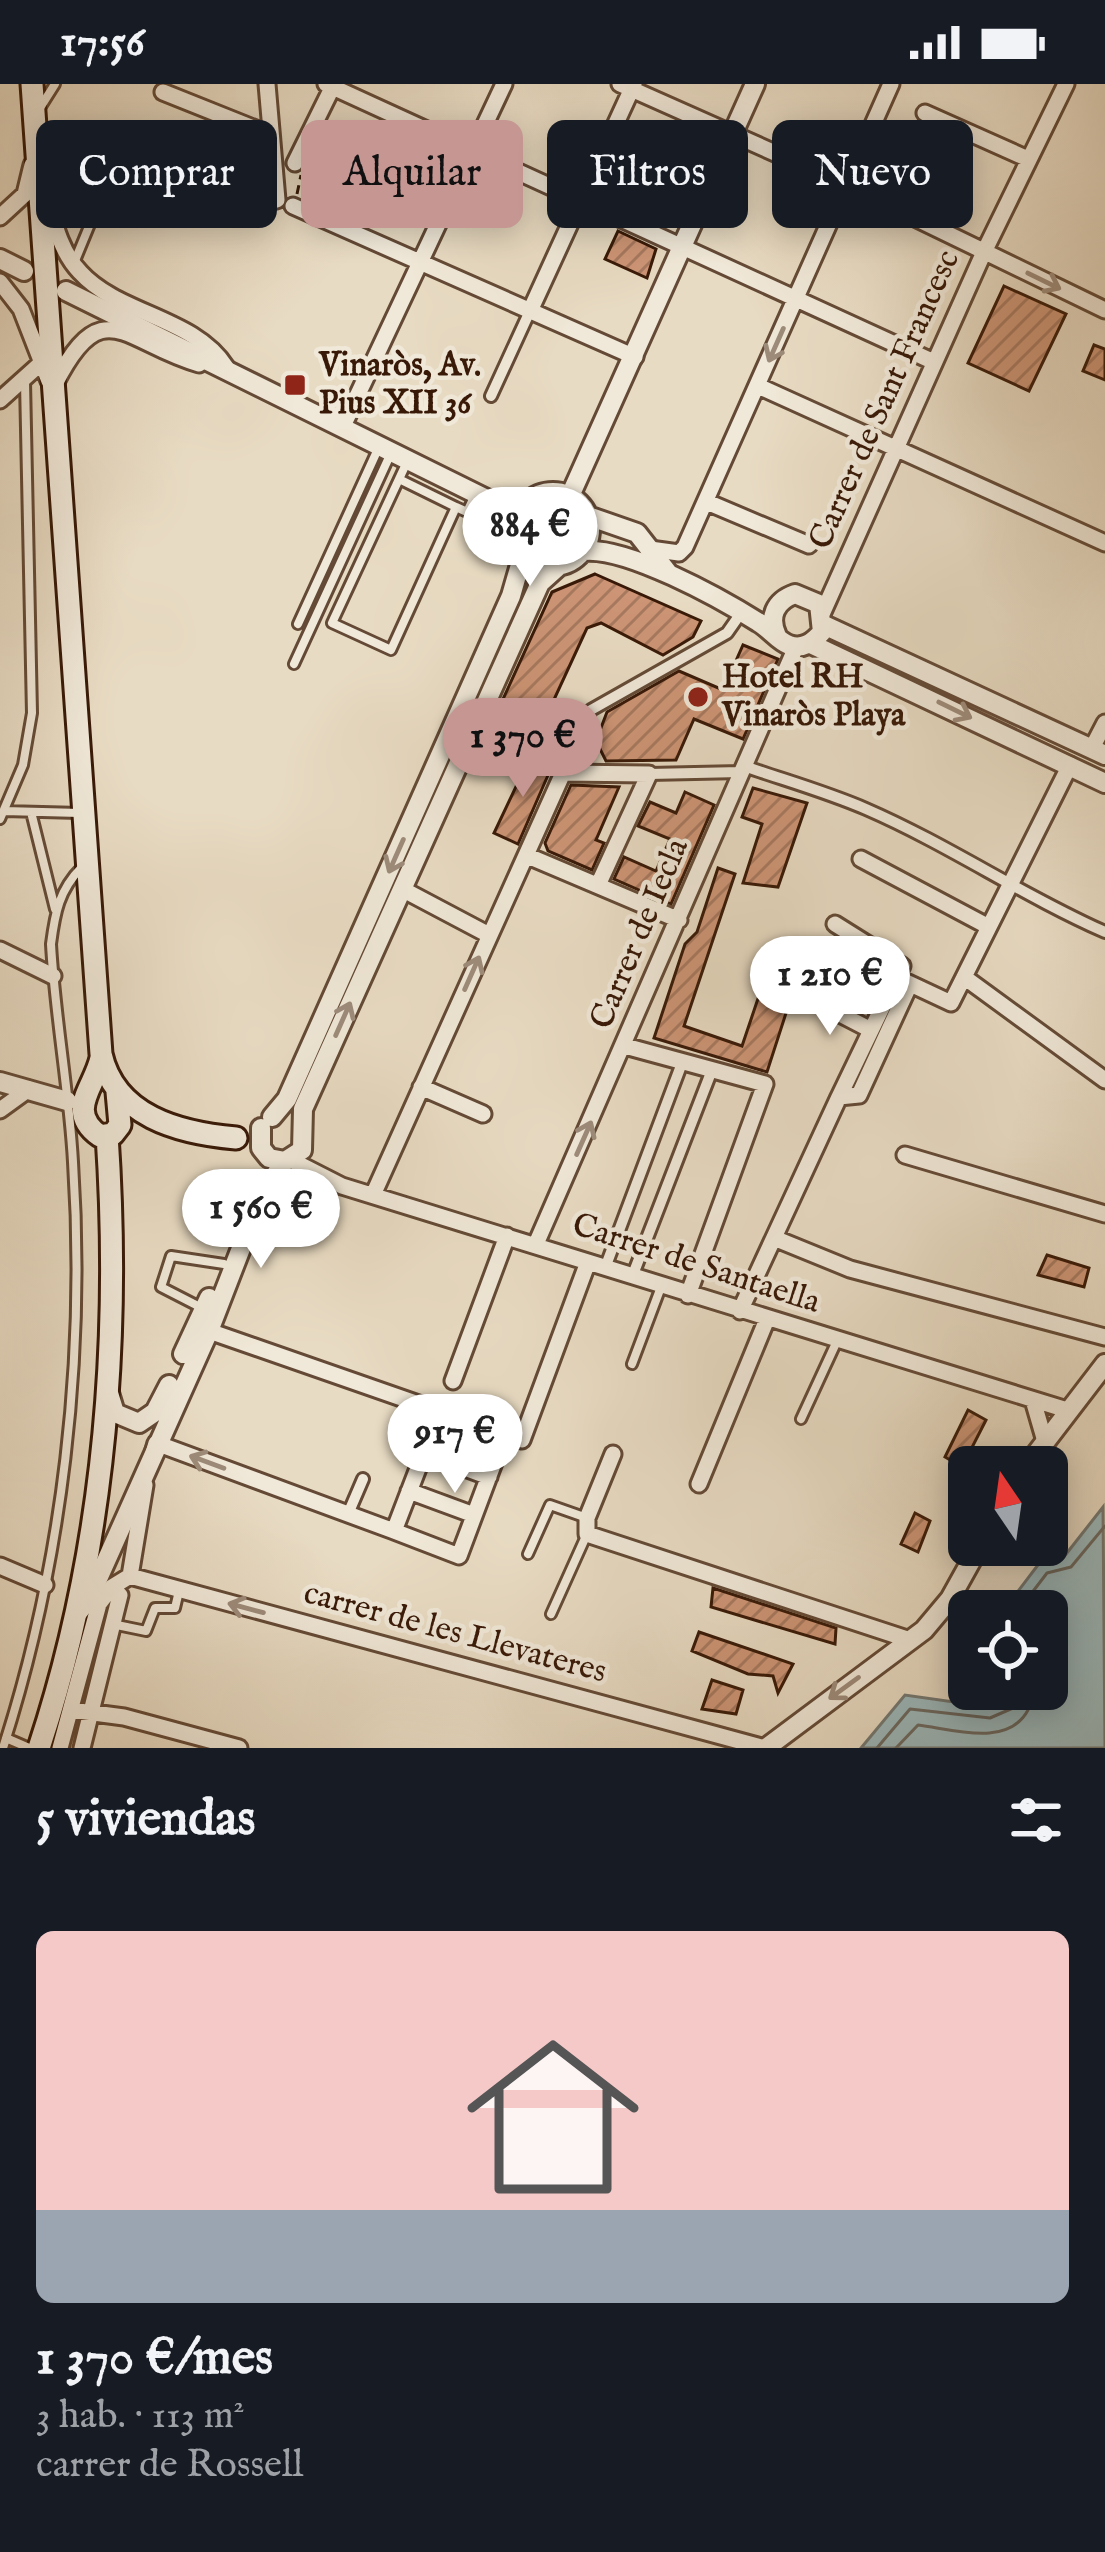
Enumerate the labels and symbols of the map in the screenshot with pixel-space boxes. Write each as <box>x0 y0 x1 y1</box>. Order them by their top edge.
street label: Carrer de Sant Francesc <box>800 244 970 556</box>
one-way arrow <box>1025 271 1061 293</box>
one-way arrow <box>764 326 786 362</box>
place label: Vinaròs, Av. Pius XII 36 <box>318 345 481 425</box>
marker: Vinaròs, Av. Pius XII 36 <box>282 372 308 398</box>
pin: 884 € <box>446 487 614 589</box>
place label: Hotel RH Vinaròs Playa <box>721 657 906 737</box>
marker: Hotel RH Vinaròs Playa <box>685 684 711 710</box>
pin: 1 370 € <box>412 698 634 800</box>
one-way arrow <box>936 700 972 722</box>
street label: Carrer de Iecla <box>581 832 699 1036</box>
one-way arrow <box>383 837 405 873</box>
pin: 1 210 € <box>719 936 941 1038</box>
one-way arrow <box>462 956 484 992</box>
one-way arrow <box>334 1002 356 1038</box>
one-way arrow <box>574 1121 596 1157</box>
pin: 1 560 € <box>150 1169 372 1271</box>
street label: Carrer de Santaella <box>567 1204 826 1324</box>
pin: 917 € <box>371 1394 539 1496</box>
north arrow <box>948 1446 1068 1566</box>
one-way arrow <box>189 1449 226 1471</box>
street label: carrer de les Llevateres <box>299 1572 611 1694</box>
one-way arrow <box>228 1595 266 1617</box>
one-way arrow <box>828 1674 861 1700</box>

